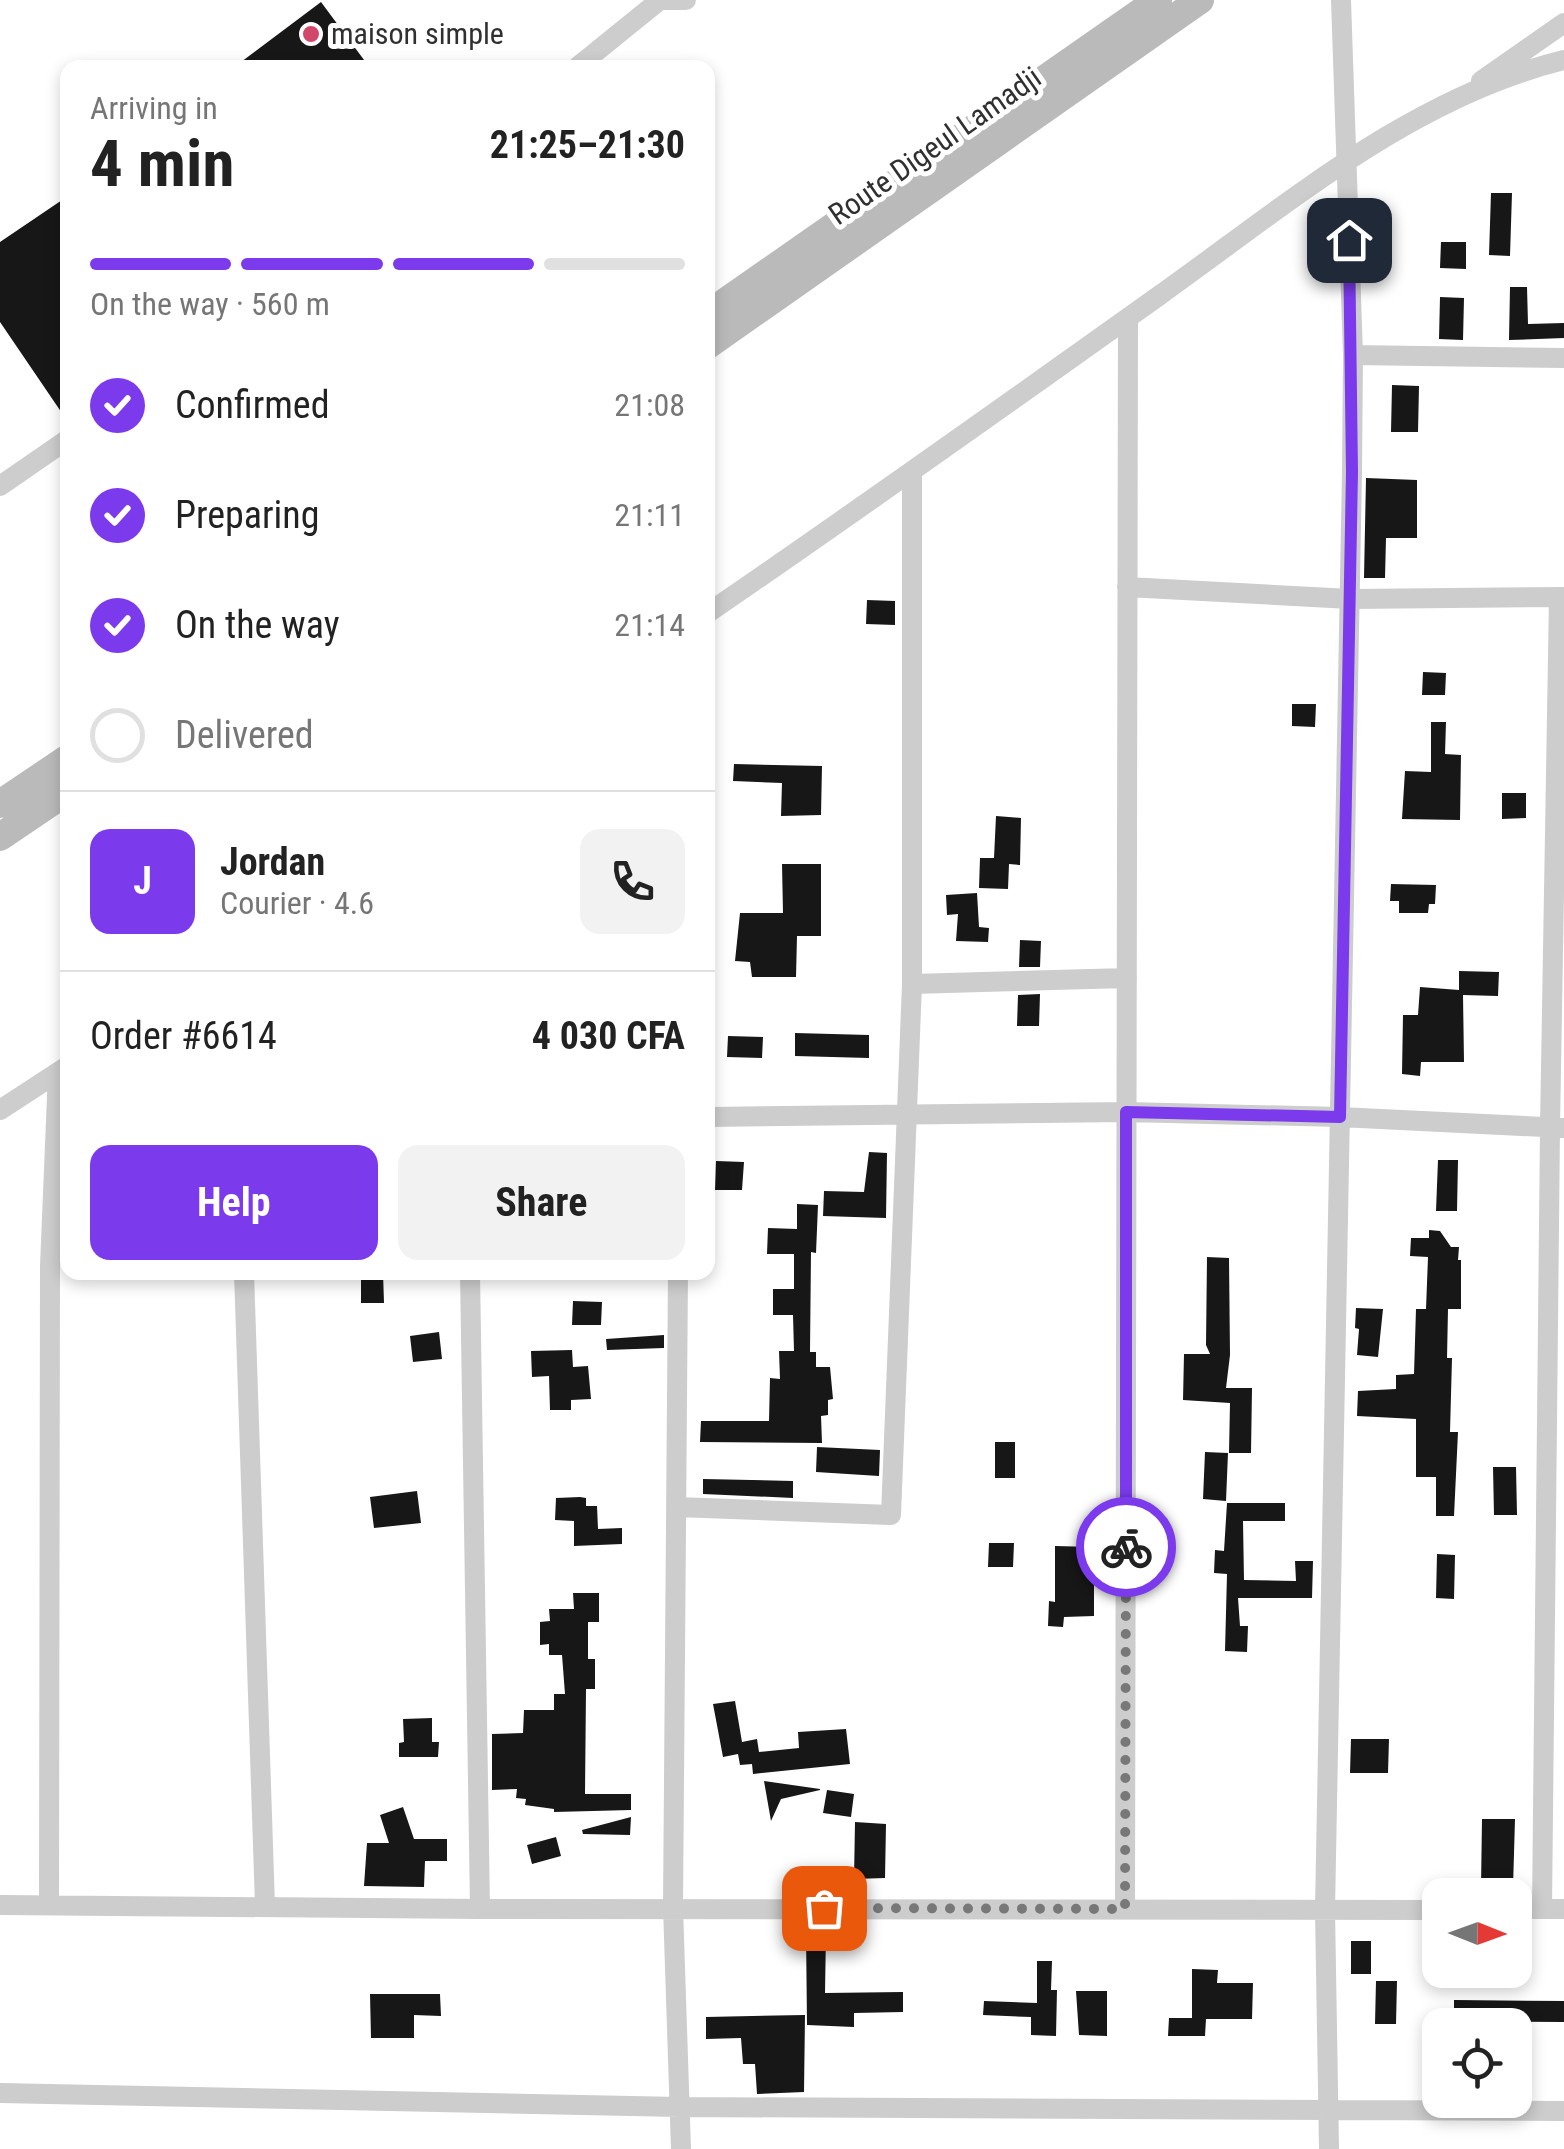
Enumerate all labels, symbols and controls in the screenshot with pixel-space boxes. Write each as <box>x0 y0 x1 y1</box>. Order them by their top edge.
place label: maison simple <box>331 16 504 51</box>
marker: maison simple <box>300 23 322 45</box>
street label: Route Digeul Lamadji <box>822 59 1047 232</box>
text: Arriving in <box>90 89 218 127</box>
text: 21:25–21:30 <box>490 123 685 167</box>
text: 4 min <box>90 126 234 202</box>
pin <box>1307 198 1392 283</box>
icon: home <box>1322 213 1377 268</box>
text: On the way · 560 m <box>90 285 330 323</box>
icon: check <box>90 378 145 433</box>
text: Confirmed <box>175 383 330 427</box>
text: 21:08 <box>614 386 685 424</box>
icon: check <box>90 488 145 543</box>
text: Preparing <box>175 493 320 537</box>
text: 21:11 <box>614 496 685 534</box>
icon: check <box>90 598 145 653</box>
text: On the way <box>175 603 340 647</box>
text: 21:14 <box>614 606 685 644</box>
text: Delivered <box>175 713 314 757</box>
button: phone <box>580 829 685 934</box>
text: Jordan <box>220 840 325 884</box>
text: J <box>133 859 152 903</box>
text: Courier · 4.6 <box>220 884 374 922</box>
text: Order #6614 <box>90 1014 277 1058</box>
text: 4 030 CFA <box>532 1014 685 1058</box>
button: Help <box>90 1145 378 1260</box>
button: Share <box>398 1145 685 1260</box>
courier <box>1076 1497 1176 1597</box>
icon: bike <box>1099 1520 1154 1575</box>
pin <box>782 1866 867 1951</box>
north arrow <box>1422 1878 1532 1988</box>
map controls <box>1422 1878 1532 2118</box>
icon: bag <box>797 1881 852 1936</box>
button: locate <box>1422 2008 1532 2118</box>

